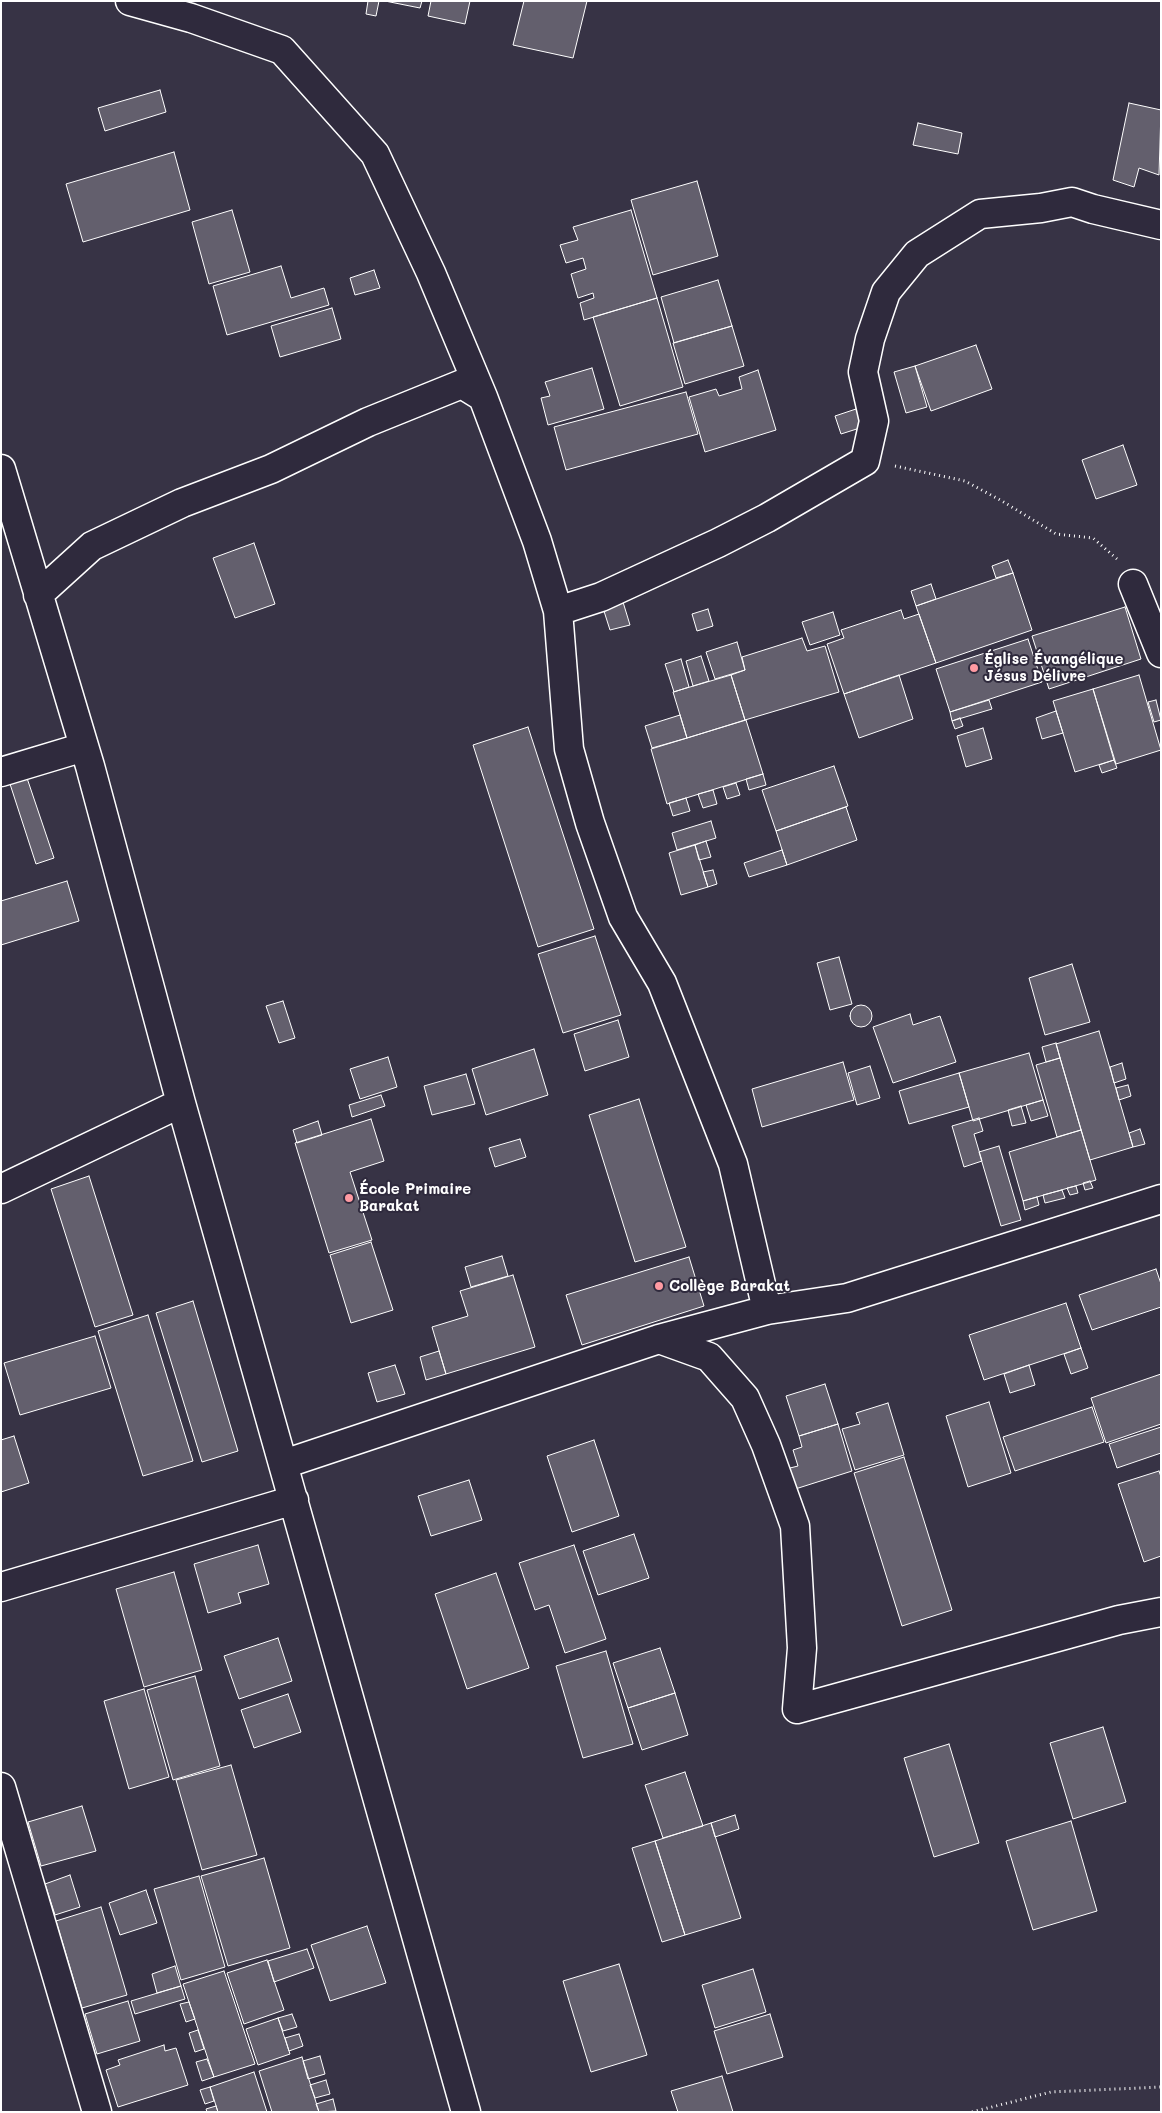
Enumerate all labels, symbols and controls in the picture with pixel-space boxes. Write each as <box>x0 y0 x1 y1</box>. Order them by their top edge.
place label: Église Évangélique Jésus Délivre <box>984 650 1123 685</box>
marker: Église Évangélique Jésus Délivre <box>968 662 980 674</box>
place label: École Primaire Barakat <box>359 1180 471 1215</box>
marker: École Primaire Barakat <box>343 1192 355 1204</box>
place label: Collège Barakat <box>669 1277 790 1295</box>
marker: Collège Barakat <box>653 1280 665 1292</box>

